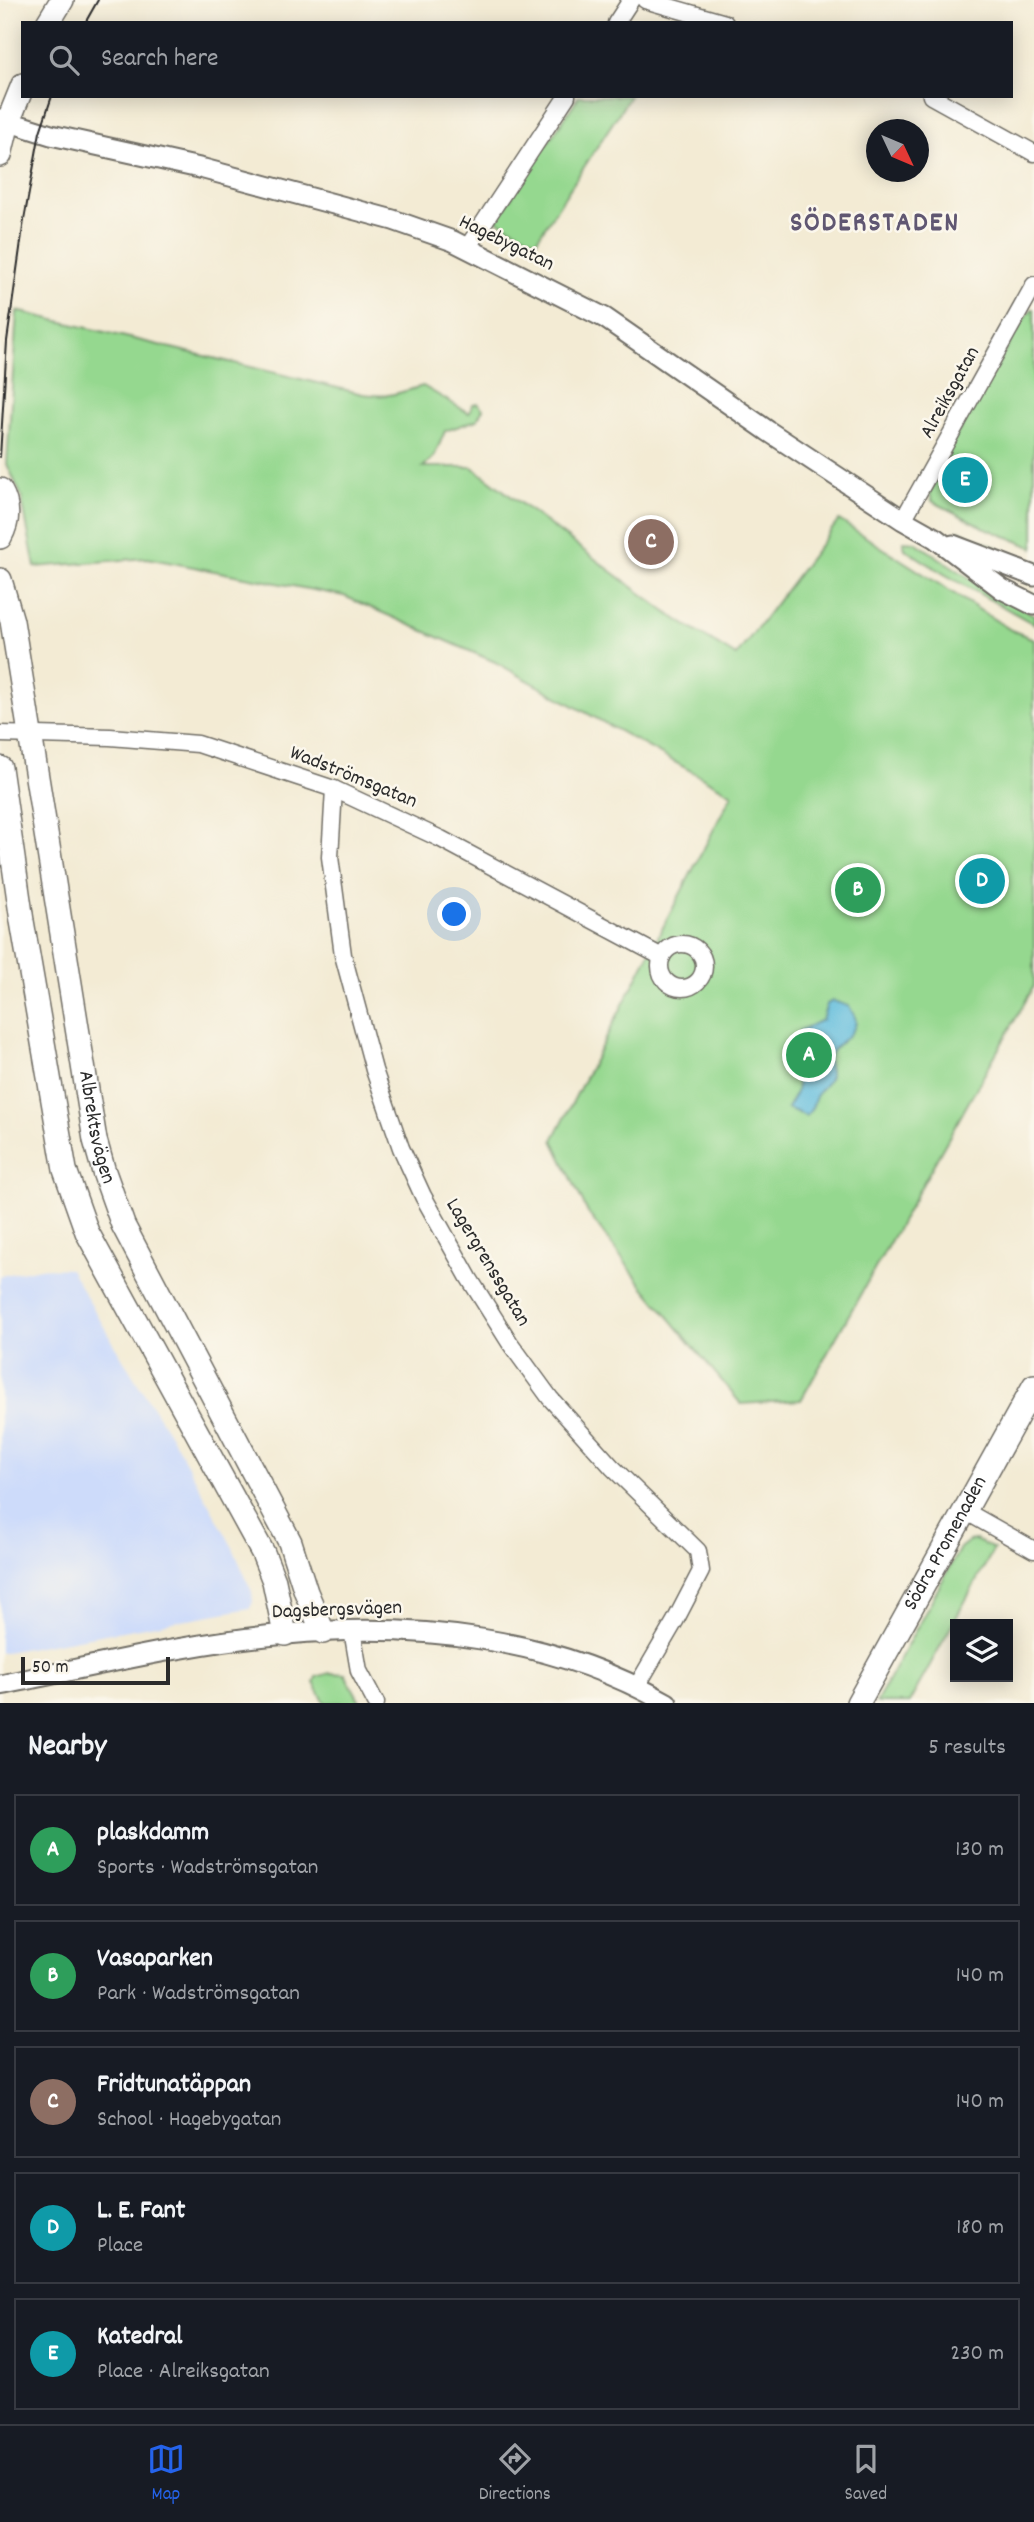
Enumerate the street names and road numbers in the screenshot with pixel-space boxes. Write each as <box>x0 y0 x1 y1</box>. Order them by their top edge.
street label: Hagebygatan <box>453 208 559 280</box>
street label: Alreiksgatan <box>913 341 989 445</box>
street label: Wadströmsgatan <box>285 739 421 817</box>
street label: Albrektsvägen <box>69 1069 122 1188</box>
street label: Lagergrenssgatan <box>437 1193 537 1333</box>
street label: Södra Promenaden <box>897 1471 996 1617</box>
street label: Dagsbergsvägen <box>271 1594 403 1628</box>

